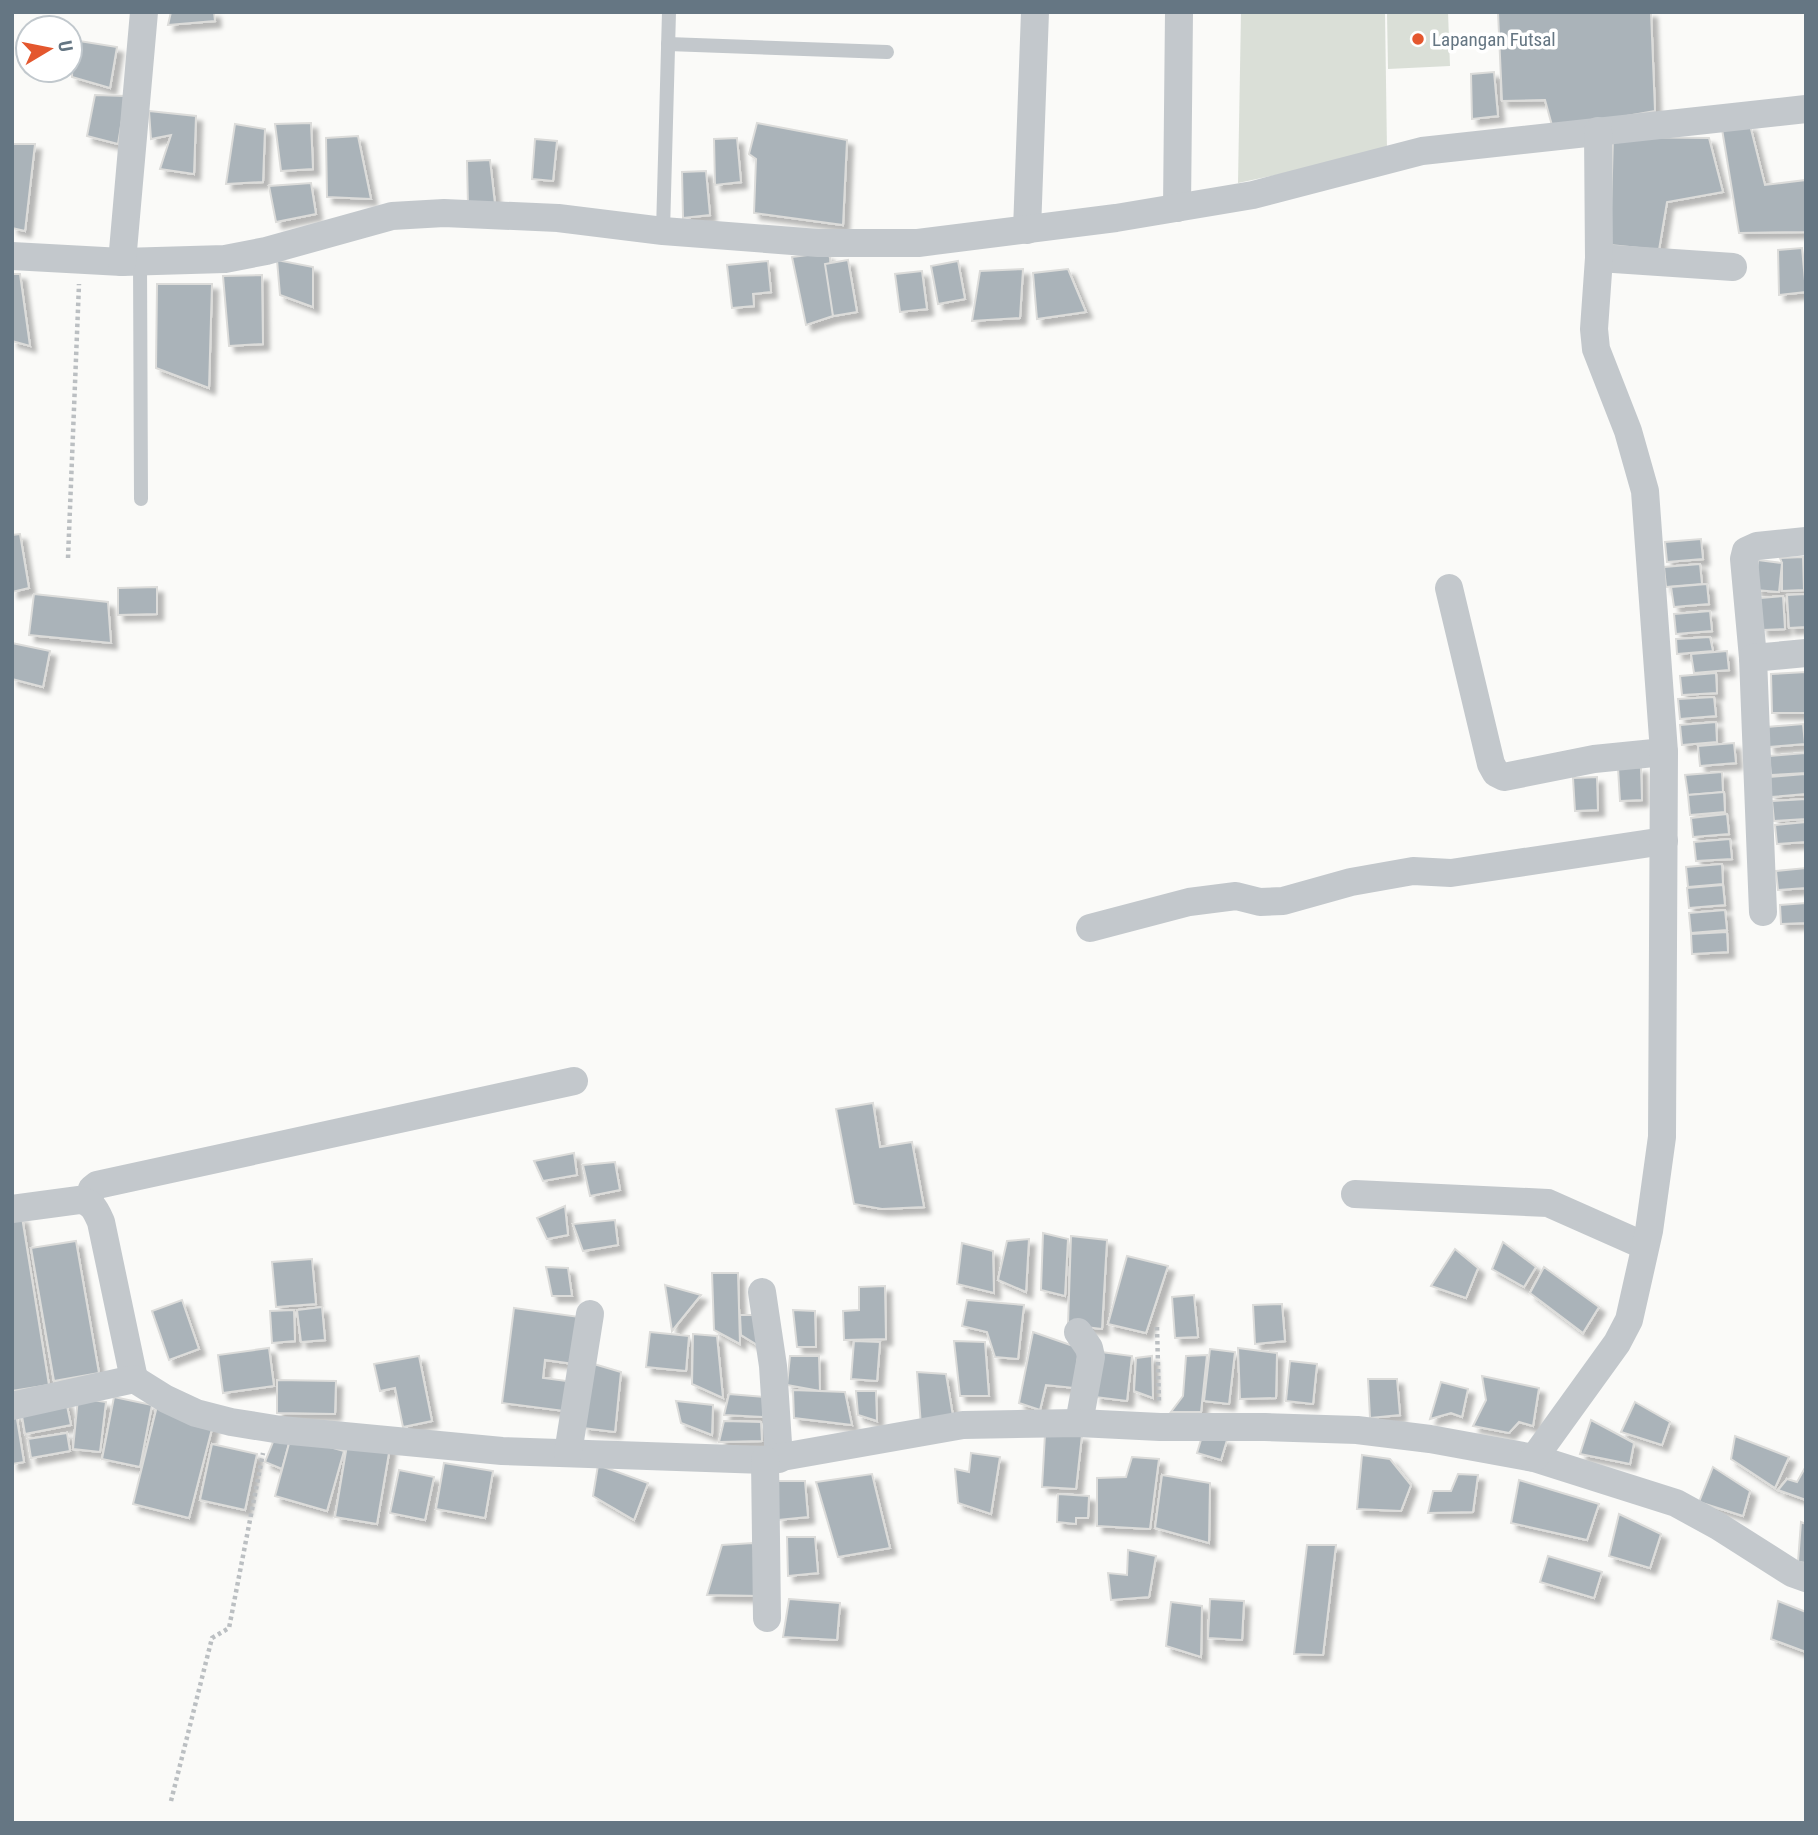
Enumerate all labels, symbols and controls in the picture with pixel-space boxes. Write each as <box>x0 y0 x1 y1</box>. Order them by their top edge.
north arrow <box>14 14 84 84</box>
place label: Lapangan Futsal <box>1432 28 1556 51</box>
marker: Lapangan Futsal <box>1410 31 1426 47</box>
text: U <box>53 39 78 53</box>

